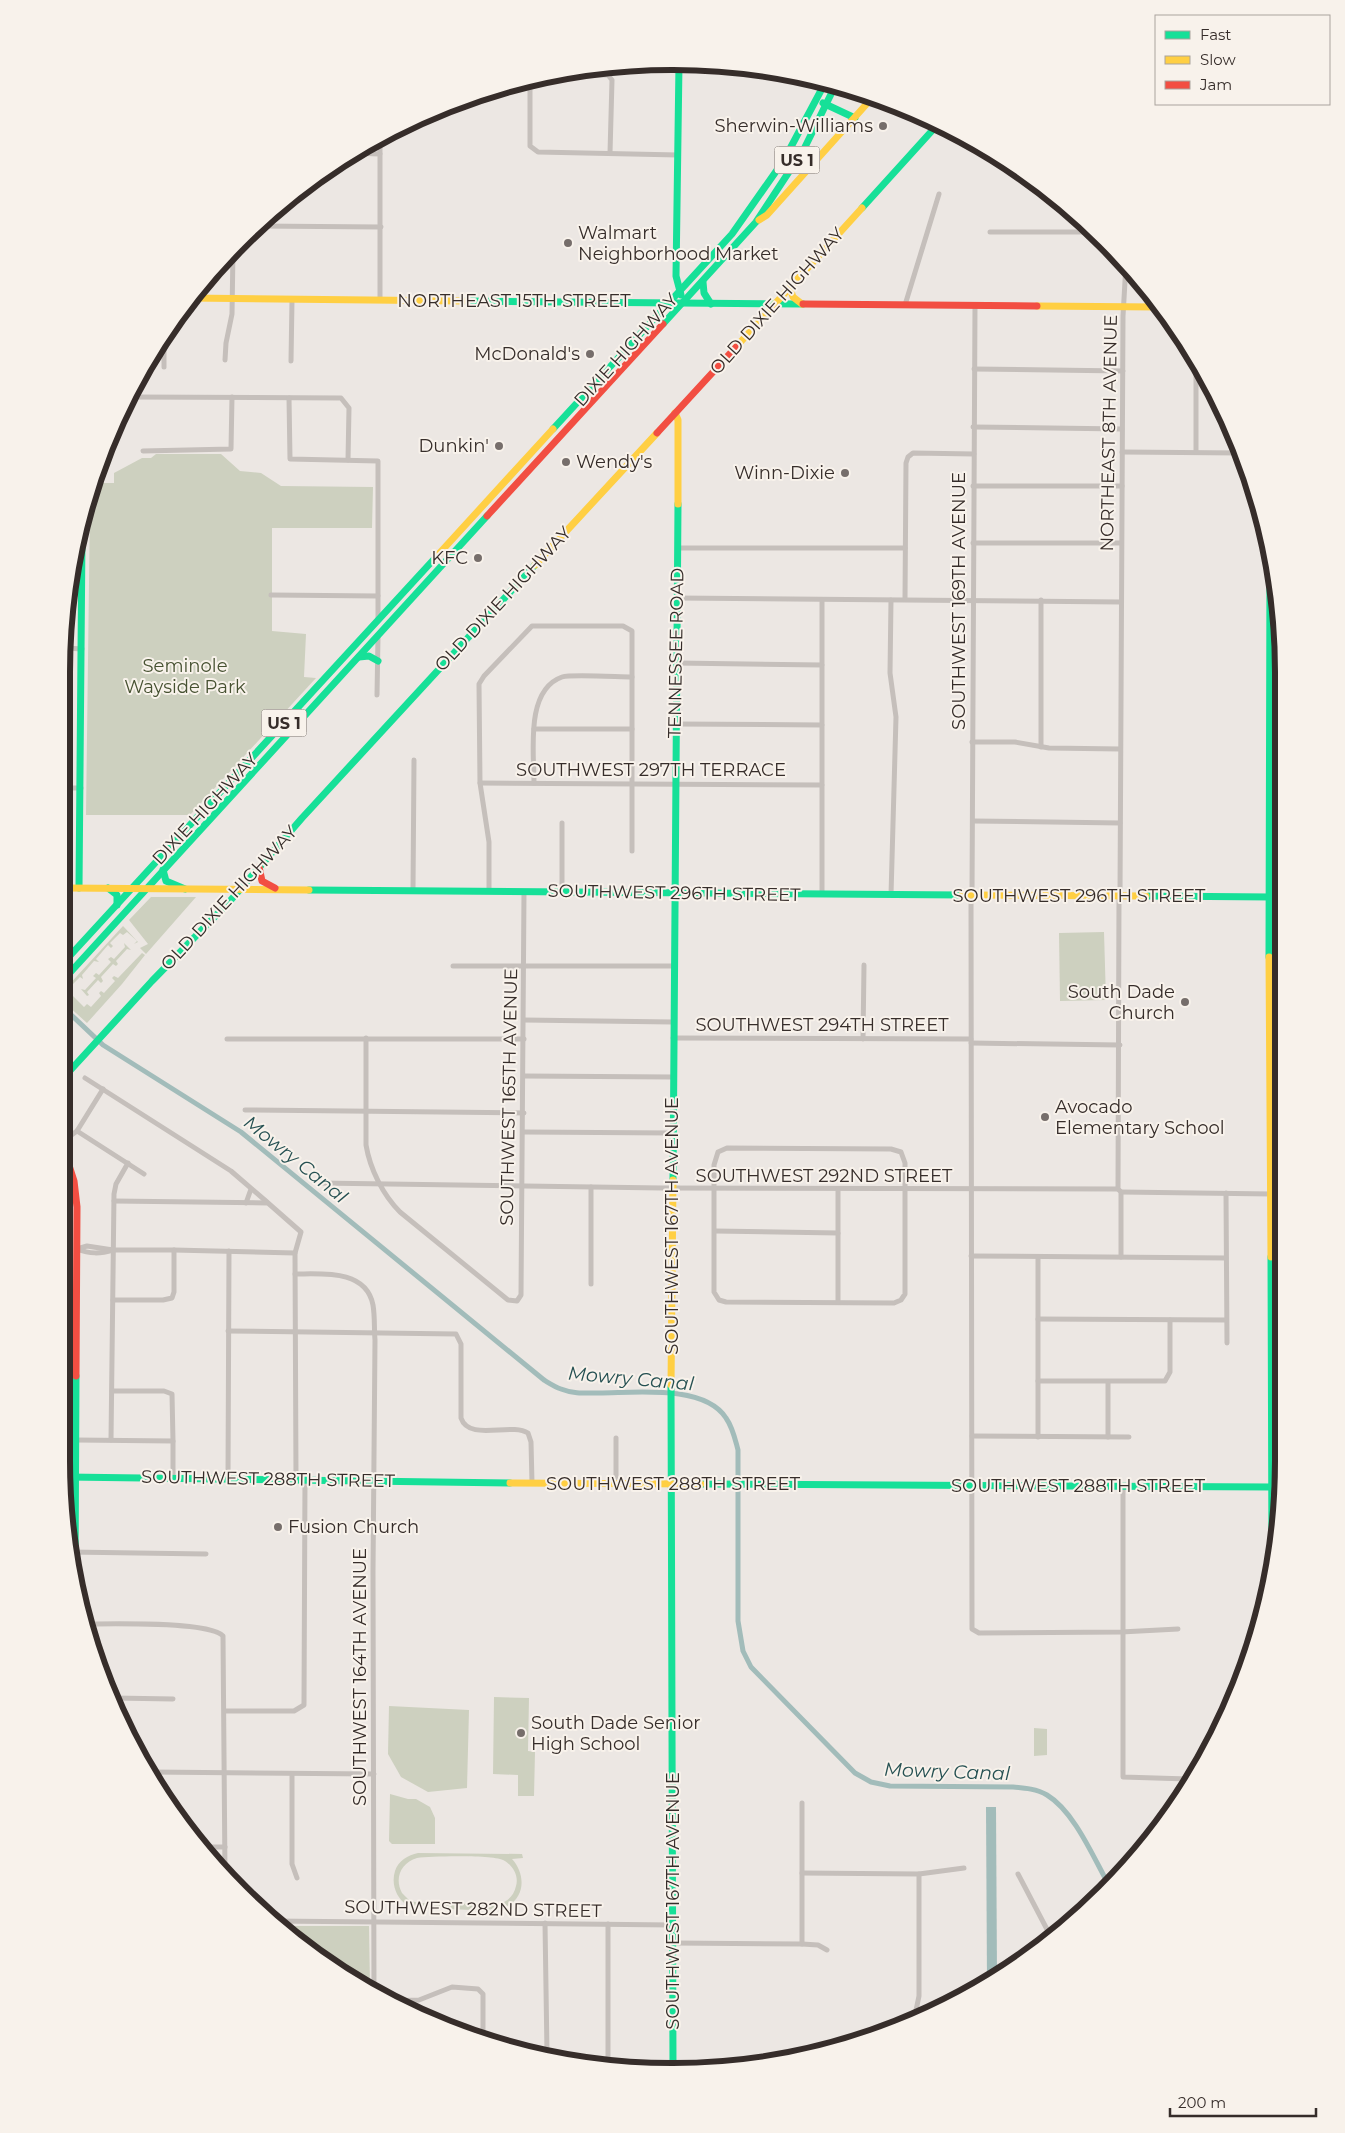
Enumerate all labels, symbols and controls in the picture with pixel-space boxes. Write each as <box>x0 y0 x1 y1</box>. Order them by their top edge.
legend <box>1155 15 1330 105</box>
text: Fast <box>1200 25 1231 44</box>
text: Slow <box>1200 50 1236 69</box>
text: Jam <box>1199 75 1232 94</box>
place label: Sherwin-Williams <box>715 115 873 137</box>
marker: Sherwin-Williams <box>877 120 889 132</box>
road number: US 1 <box>774 146 820 174</box>
place label: Walmart Neighborhood Market <box>578 222 779 265</box>
street label: OLD DIXIE HIGHWAY <box>705 223 849 379</box>
marker: Walmart Neighborhood Market <box>562 237 574 249</box>
street label: DIXIE HIGHWAY <box>569 288 683 411</box>
street label: NORTHEAST 15TH STREET <box>397 290 631 312</box>
street label: NORTHEAST 8TH AVENUE <box>1096 314 1122 552</box>
place label: McDonald's <box>474 343 580 365</box>
marker: McDonald's <box>584 348 596 360</box>
place label: Dunkin' <box>418 435 489 457</box>
marker: Dunkin' <box>493 440 505 452</box>
place label: Wendy's <box>576 451 653 473</box>
marker: Wendy's <box>560 456 572 468</box>
place label: Winn-Dixie <box>734 462 835 484</box>
marker: Winn-Dixie <box>839 467 851 479</box>
street label: SOUTHWEST 169TH AVENUE <box>948 472 970 730</box>
street label: OLD DIXIE HIGHWAY <box>430 522 576 676</box>
place label: KFC <box>431 547 468 569</box>
marker: KFC <box>472 552 484 564</box>
street label: TENNESSEE ROAD <box>664 568 688 738</box>
park label: Seminole Wayside Park <box>124 655 246 698</box>
road number: US 1 <box>262 710 306 736</box>
street label: DIXIE HIGHWAY <box>148 748 263 869</box>
street label: SOUTHWEST 297TH TERRACE <box>516 759 786 781</box>
street label: OLD DIXIE HIGHWAY <box>156 821 302 975</box>
street label: SOUTHWEST 296TH STREET <box>547 880 801 906</box>
street label: SOUTHWEST 296TH STREET <box>953 885 1206 907</box>
street label: SOUTHWEST 165TH AVENUE <box>496 968 522 1226</box>
place label: South Dade Church <box>1068 981 1175 1024</box>
marker: South Dade Church <box>1179 996 1191 1008</box>
street label: SOUTHWEST 294TH STREET <box>695 1014 949 1036</box>
place label: Avocado Elementary School <box>1055 1096 1225 1139</box>
street label: SOUTHWEST 167TH AVENUE <box>661 1097 683 1355</box>
water label: Mowry Canal <box>239 1111 353 1209</box>
marker: Avocado Elementary School <box>1039 1111 1051 1123</box>
street label: SOUTHWEST 292ND STREET <box>696 1165 953 1187</box>
water label: Mowry Canal <box>567 1362 696 1396</box>
street label: SOUTHWEST 288TH STREET <box>141 1466 396 1492</box>
street label: SOUTHWEST 288TH STREET <box>546 1473 801 1495</box>
street label: SOUTHWEST 288TH STREET <box>951 1475 1206 1497</box>
place label: Fusion Church <box>288 1516 419 1538</box>
marker: Fusion Church <box>272 1521 284 1533</box>
street label: SOUTHWEST 164TH AVENUE <box>349 1548 371 1806</box>
place label: South Dade Senior High School <box>531 1712 700 1755</box>
marker: South Dade Senior High School <box>515 1727 527 1739</box>
water label: Mowry Canal <box>884 1758 1011 1785</box>
street label: SOUTHWEST 167TH AVENUE <box>662 1772 684 2030</box>
street label: SOUTHWEST 282ND STREET <box>344 1896 603 1922</box>
scale bar <box>1170 2086 1316 2118</box>
text: 200 m <box>1178 2093 1226 2112</box>

